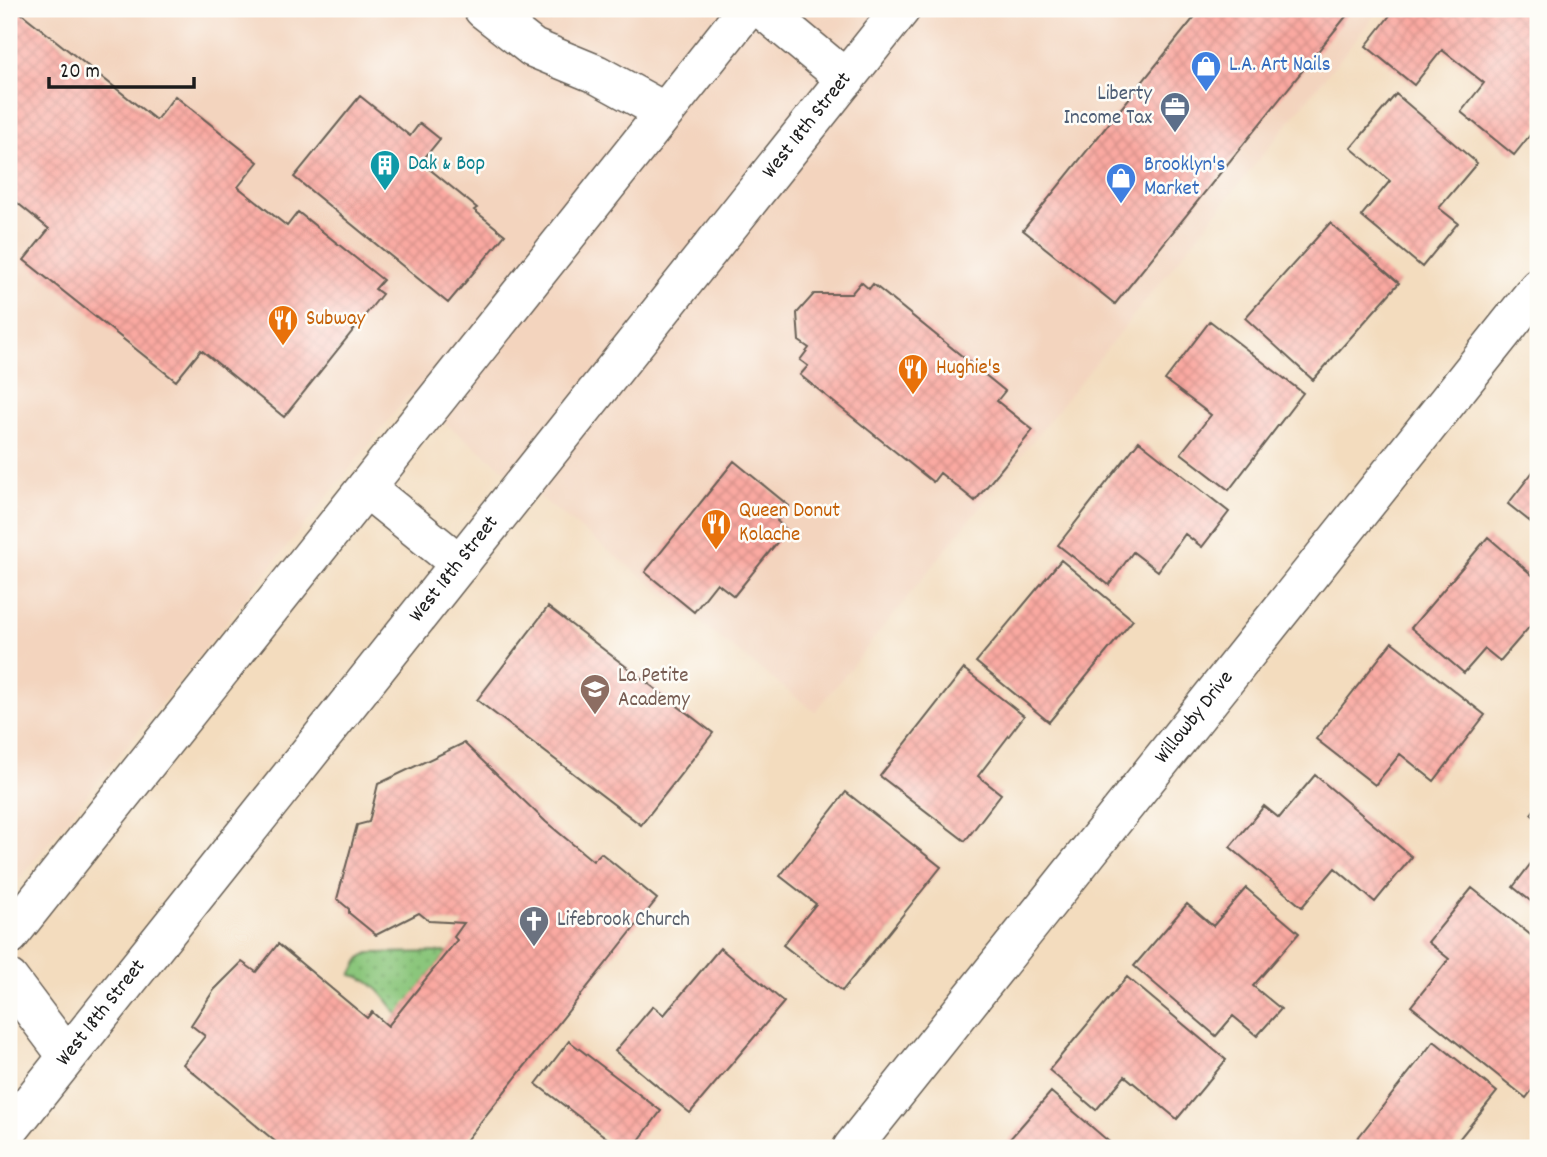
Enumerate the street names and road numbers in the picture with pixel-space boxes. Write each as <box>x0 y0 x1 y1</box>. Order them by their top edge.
street label: West 18th Street <box>756 66 860 186</box>
street label: West 18th Street <box>403 510 507 630</box>
street label: Willowby Drive <box>1148 665 1242 771</box>
street label: West 18th Street <box>50 953 154 1073</box>

